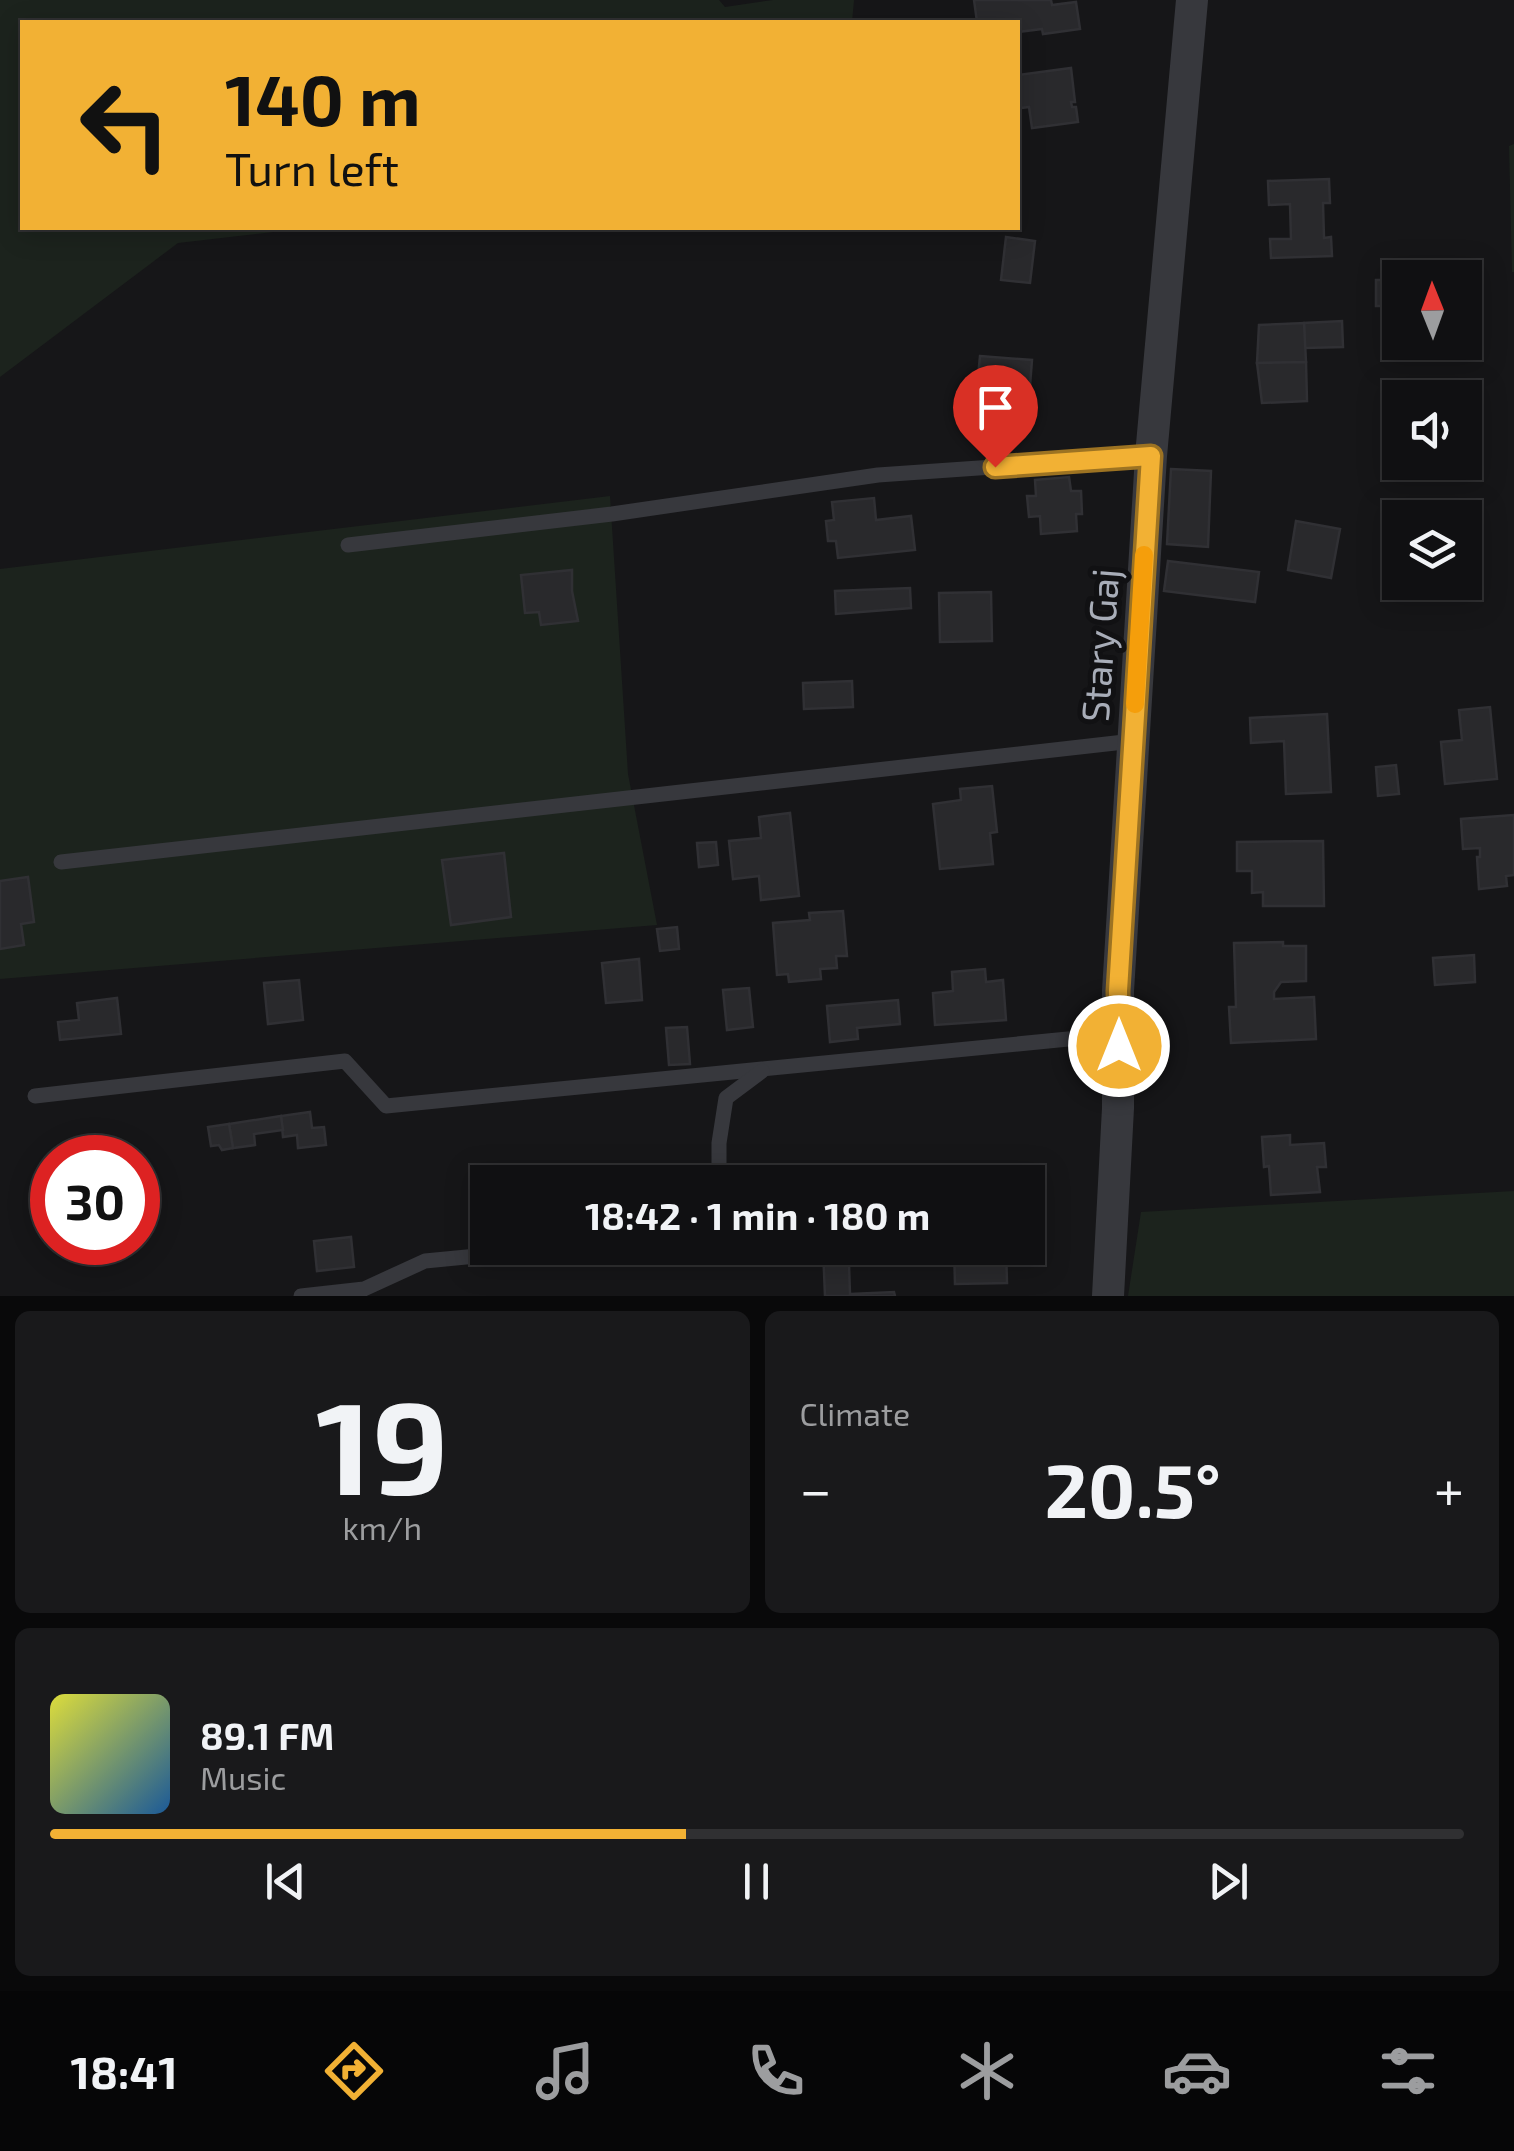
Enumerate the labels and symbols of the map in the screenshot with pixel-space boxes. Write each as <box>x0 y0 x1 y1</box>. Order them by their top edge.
north arrow <box>1382 260 1482 360</box>
pin <box>953 365 1038 468</box>
street label: Stary Gaj <box>1071 567 1127 723</box>
position arrow <box>1067 994 1171 1098</box>
speed limit sign: 30 <box>30 1135 160 1265</box>

